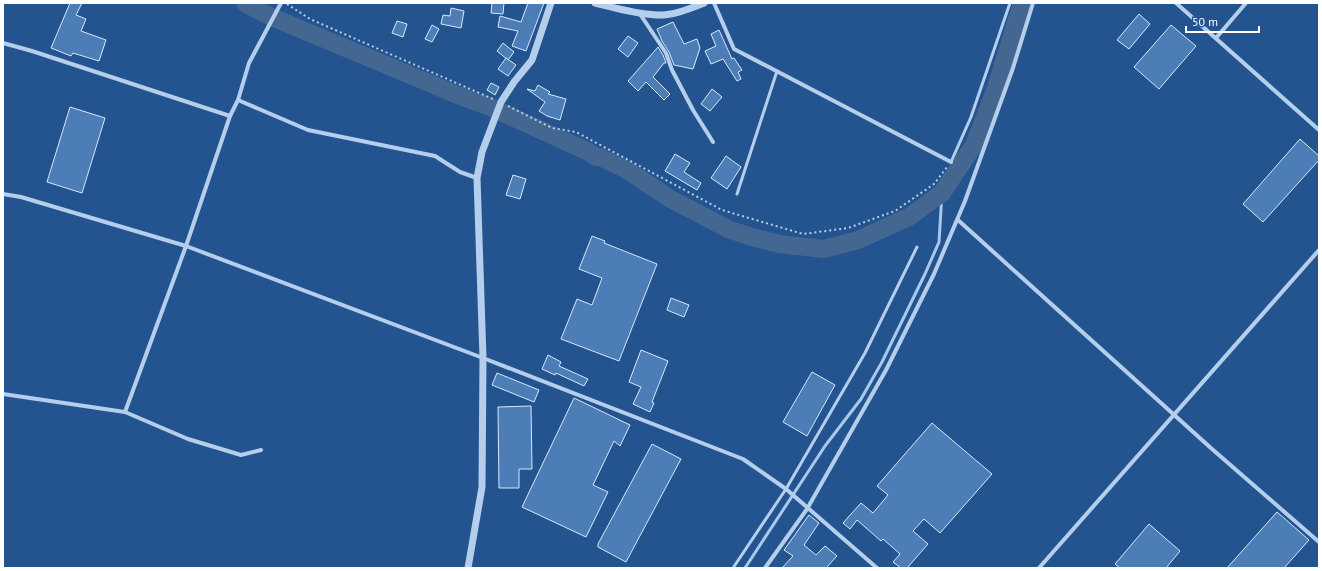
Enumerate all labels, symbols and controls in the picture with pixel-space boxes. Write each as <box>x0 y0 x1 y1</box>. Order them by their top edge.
scale bar <box>1186 8 1259 34</box>
text: 50 m <box>1192 14 1218 29</box>

